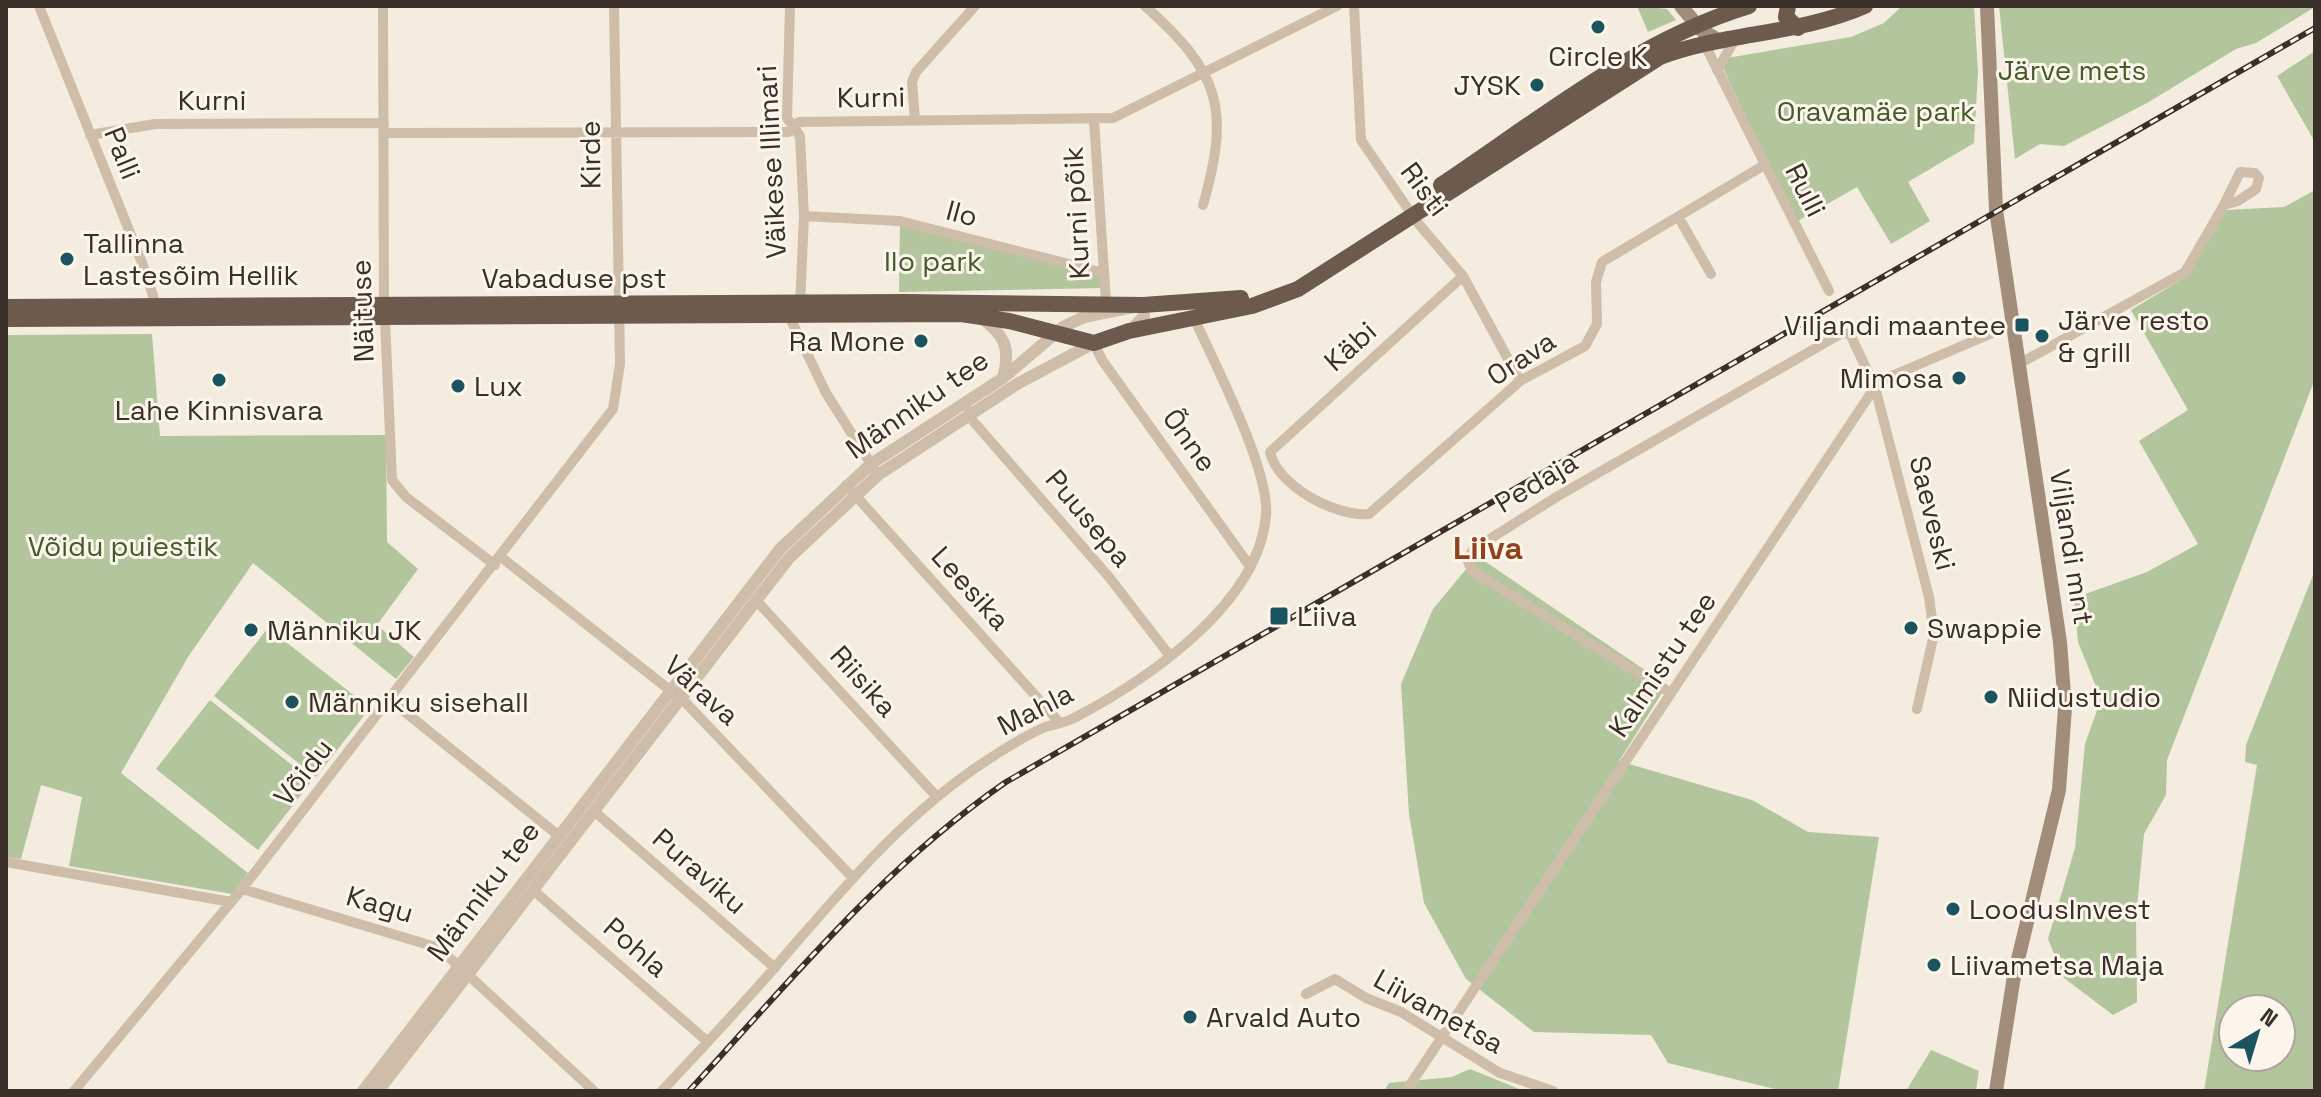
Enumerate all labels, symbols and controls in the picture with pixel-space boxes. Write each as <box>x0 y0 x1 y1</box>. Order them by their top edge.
marker: Circle K <box>1589 18 1607 36</box>
place label: Circle K <box>1548 38 1648 74</box>
park label: Järve mets <box>1998 52 2146 88</box>
street label: Väikese Illimari <box>748 64 794 260</box>
place label: JYSK <box>1454 67 1521 103</box>
marker: JYSK <box>1528 76 1546 94</box>
street label: Kurni <box>836 78 906 116</box>
street label: Kurni <box>178 82 246 118</box>
park label: Oravamäe park <box>1777 93 1975 129</box>
street label: Kirde <box>571 120 609 190</box>
street label: Palli <box>96 122 150 184</box>
street label: Kurni põik <box>1055 146 1097 280</box>
street label: Risti <box>1393 155 1457 223</box>
street label: Rulli <box>1777 157 1835 223</box>
street label: Ilo <box>942 192 982 234</box>
place label: Tallinna Lastesõim Hellik <box>83 225 298 293</box>
park label: Ilo park <box>884 243 982 279</box>
marker: Tallinna Lastesõim Hellik <box>58 250 76 268</box>
street label: Näituse <box>342 259 382 363</box>
street label: Vabaduse pst <box>481 260 667 296</box>
place label: Järve resto & grill <box>2058 302 2210 370</box>
place label: Viljandi maantee <box>1784 307 2006 343</box>
street label: Käbi <box>1316 313 1384 379</box>
marker: Viljandi maantee <box>2013 316 2031 334</box>
street label: Orava <box>1480 322 1562 394</box>
place label: Ra Mone <box>789 323 905 359</box>
marker: Järve resto & grill <box>2033 327 2051 345</box>
marker: Ra Mone <box>912 332 930 350</box>
street label: Männiku tee <box>839 342 995 466</box>
place label: Mimosa <box>1840 360 1943 396</box>
place label: Lux <box>474 368 523 404</box>
marker: Mimosa <box>1950 369 1968 387</box>
marker: Lahe Kinnisvara <box>210 371 228 389</box>
marker: Lux <box>449 377 467 395</box>
place label: Lahe Kinnisvara <box>115 392 323 428</box>
street label: Õnne <box>1155 401 1225 479</box>
street label: Pedaja <box>1488 443 1584 521</box>
street label: Saeveski <box>1901 452 1965 574</box>
street label: Puusepa <box>1038 462 1140 574</box>
street label: Viljandi mnt <box>2042 467 2102 627</box>
park label: Võidu puiestik <box>28 528 218 564</box>
district label: Liiva <box>1453 528 1523 568</box>
street label: Leesika <box>924 538 1018 638</box>
street label: Kalmistu tee <box>1600 584 1724 744</box>
place label: Liiva <box>1297 598 1357 634</box>
marker: Liiva <box>1268 605 1290 627</box>
place label: Swappie <box>1927 610 2042 646</box>
place label: Männiku JK <box>267 612 422 648</box>
marker: Swappie <box>1902 619 1920 637</box>
marker: Männiku JK <box>242 621 260 639</box>
street label: Riisika <box>823 638 905 724</box>
street label: Värava <box>657 647 747 733</box>
street label: Mahla <box>991 675 1079 743</box>
place label: Niidustudio <box>2007 679 2161 715</box>
place label: Männiku sisehall <box>308 684 529 720</box>
marker: Niidustudio <box>1982 688 2000 706</box>
marker: Männiku sisehall <box>283 693 301 711</box>
street label: Võidu <box>266 731 340 813</box>
street label: Männiku tee <box>419 814 547 968</box>
street label: Puraviku <box>645 820 755 922</box>
street label: Kagu <box>342 877 418 931</box>
place label: LoodusInvest <box>1969 891 2151 927</box>
marker: LoodusInvest <box>1944 900 1962 918</box>
street label: Pohla <box>596 909 676 985</box>
place label: Liivametsa Maja <box>1950 947 2164 983</box>
marker: Liivametsa Maja <box>1925 956 1943 974</box>
street label: Liivametsa <box>1368 960 1510 1062</box>
north arrow <box>2217 993 2297 1073</box>
place label: Arvald Auto <box>1206 999 1361 1035</box>
text: N <box>2255 1002 2284 1033</box>
marker: Arvald Auto <box>1181 1008 1199 1026</box>

